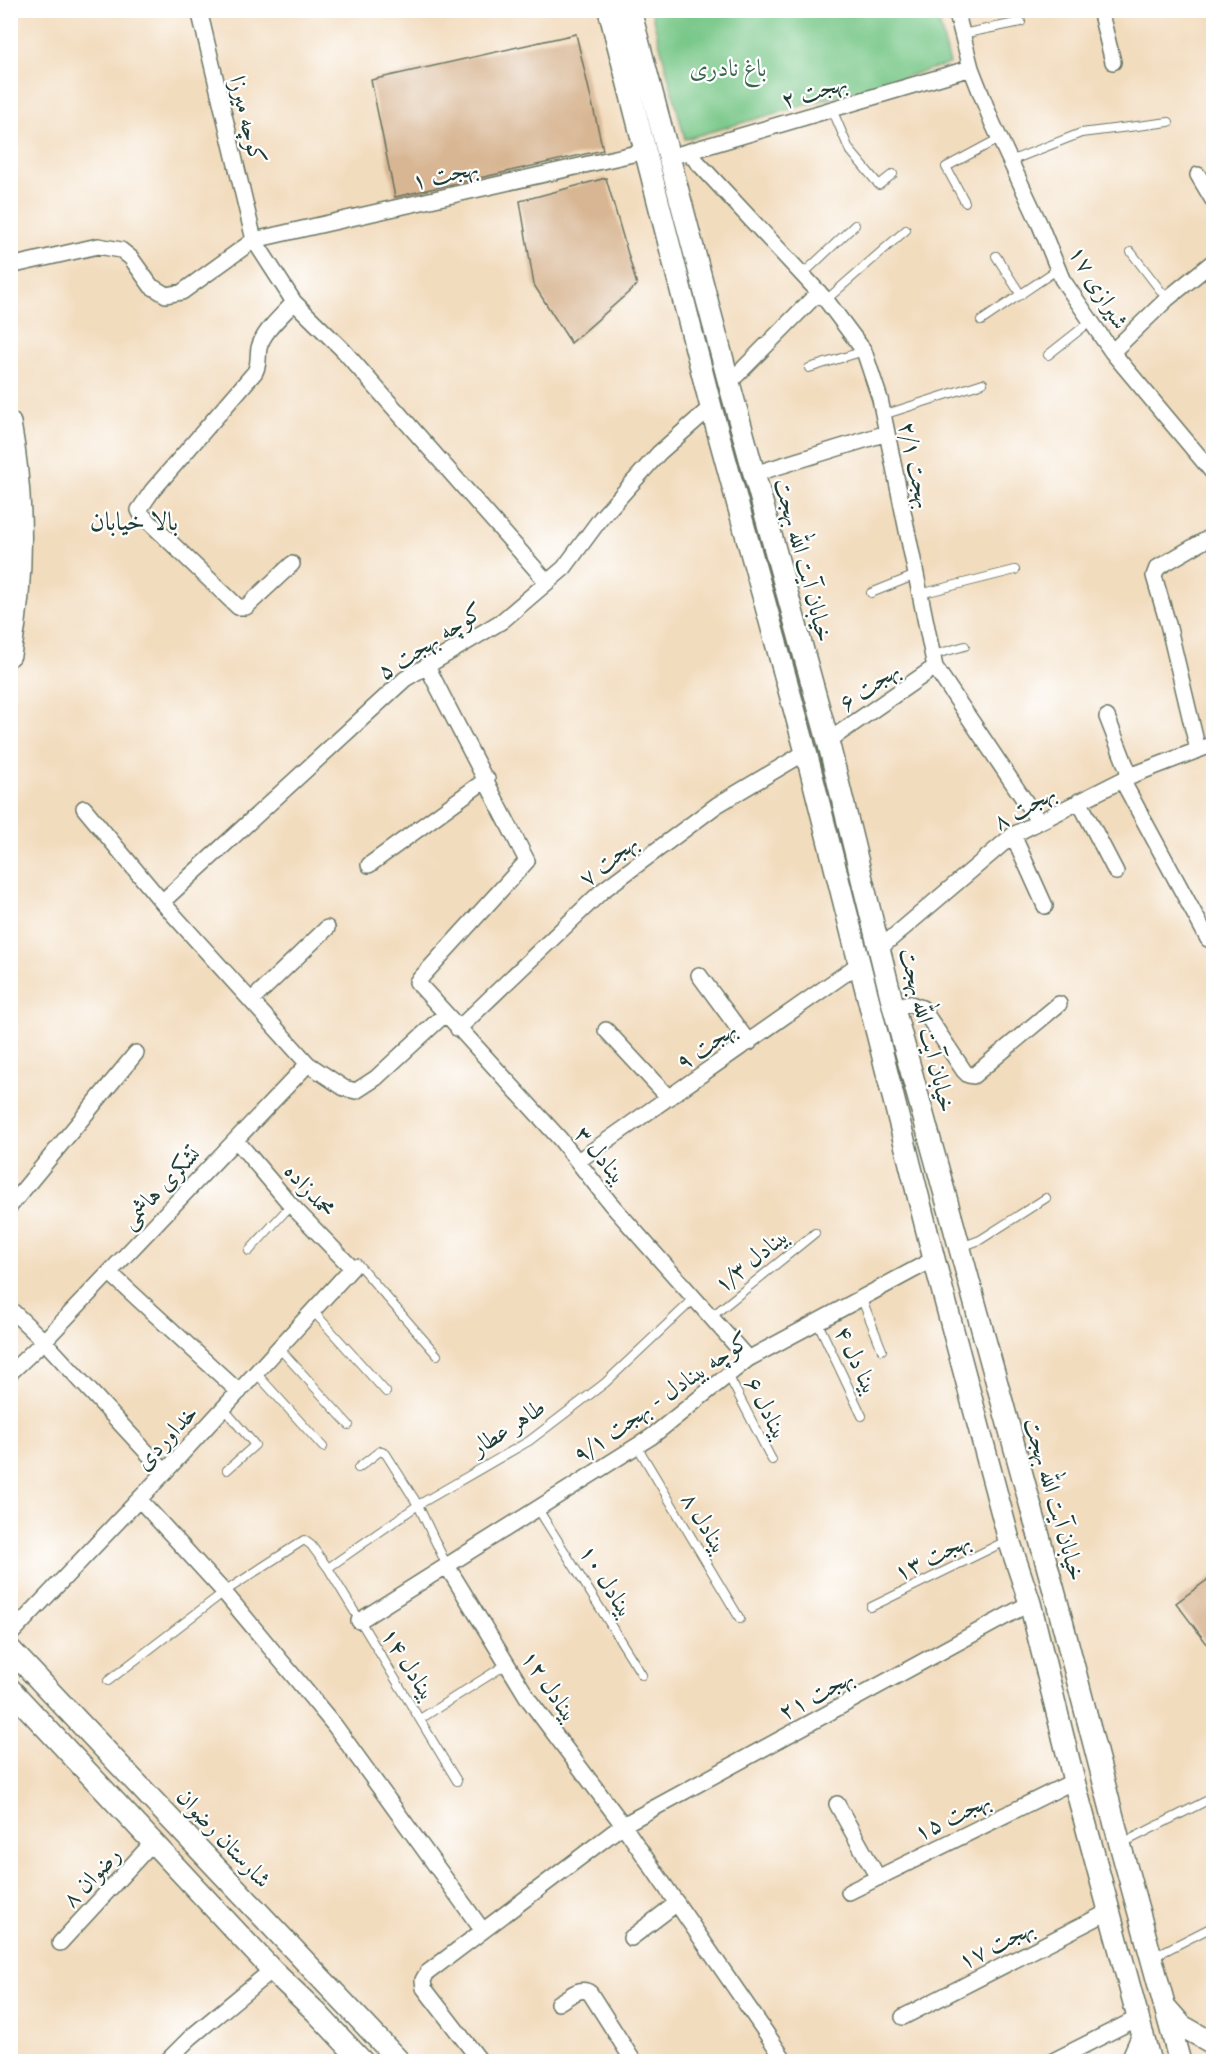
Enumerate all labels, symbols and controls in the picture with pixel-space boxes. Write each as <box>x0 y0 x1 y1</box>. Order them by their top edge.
park label: باغ نادری <box>690 53 766 88</box>
street label: بهجت ۲ <box>777 67 851 115</box>
street label: کوچه میرزا <box>221 73 273 168</box>
street label: بهجت ۱ <box>409 152 481 196</box>
street label: شیرازی ۱۷ <box>1062 239 1136 335</box>
street label: بهجت ۲/۱ <box>892 419 940 511</box>
street label: خیابان آیت الله بهجت <box>768 474 844 645</box>
district label: بالا خیابان <box>90 505 178 537</box>
street label: کوچه بهجت ۵ <box>371 596 490 688</box>
street label: بهجت ۶ <box>833 654 905 718</box>
street label: بهجت ۸ <box>987 777 1061 837</box>
street label: بهجت ۷ <box>572 827 644 893</box>
street label: خیابان آیت الله بهجت <box>893 944 967 1115</box>
street label: بهجت ۹ <box>670 1013 742 1077</box>
street label: بینادل ۳ <box>568 1119 634 1191</box>
street label: تشکری هاشمی <box>113 1139 208 1236</box>
street label: محمدزاده <box>278 1156 342 1224</box>
street label: بینادل ۱/۳ <box>707 1221 795 1299</box>
street label: بینا دل ۴ <box>828 1321 886 1399</box>
street label: کوچه بینادل - بهجت ۹/۱ <box>567 1325 757 1471</box>
street label: بینادل ۶ <box>738 1371 796 1445</box>
street label: طاهر عطار <box>463 1392 551 1463</box>
street label: خداوردی <box>128 1398 204 1476</box>
street label: خیابان آیت الله بهجت <box>1017 1413 1097 1584</box>
street label: بینادل ۸ <box>675 1486 735 1560</box>
street label: بهجت ۱۳ <box>889 1525 975 1587</box>
street label: بینادل ۱۰ <box>573 1539 641 1623</box>
street label: بینادل ۱۴ <box>375 1622 443 1706</box>
street label: بینادل ۱۲ <box>515 1644 585 1728</box>
street label: بهجت ۲۱ <box>773 1661 859 1727</box>
street label: شارستان رضوان <box>170 1782 278 1894</box>
street label: بهجت ۱۵ <box>909 1785 995 1847</box>
street label: رضوان ۸ <box>55 1840 127 1914</box>
street label: بهجت ۱۷ <box>953 1912 1039 1976</box>

